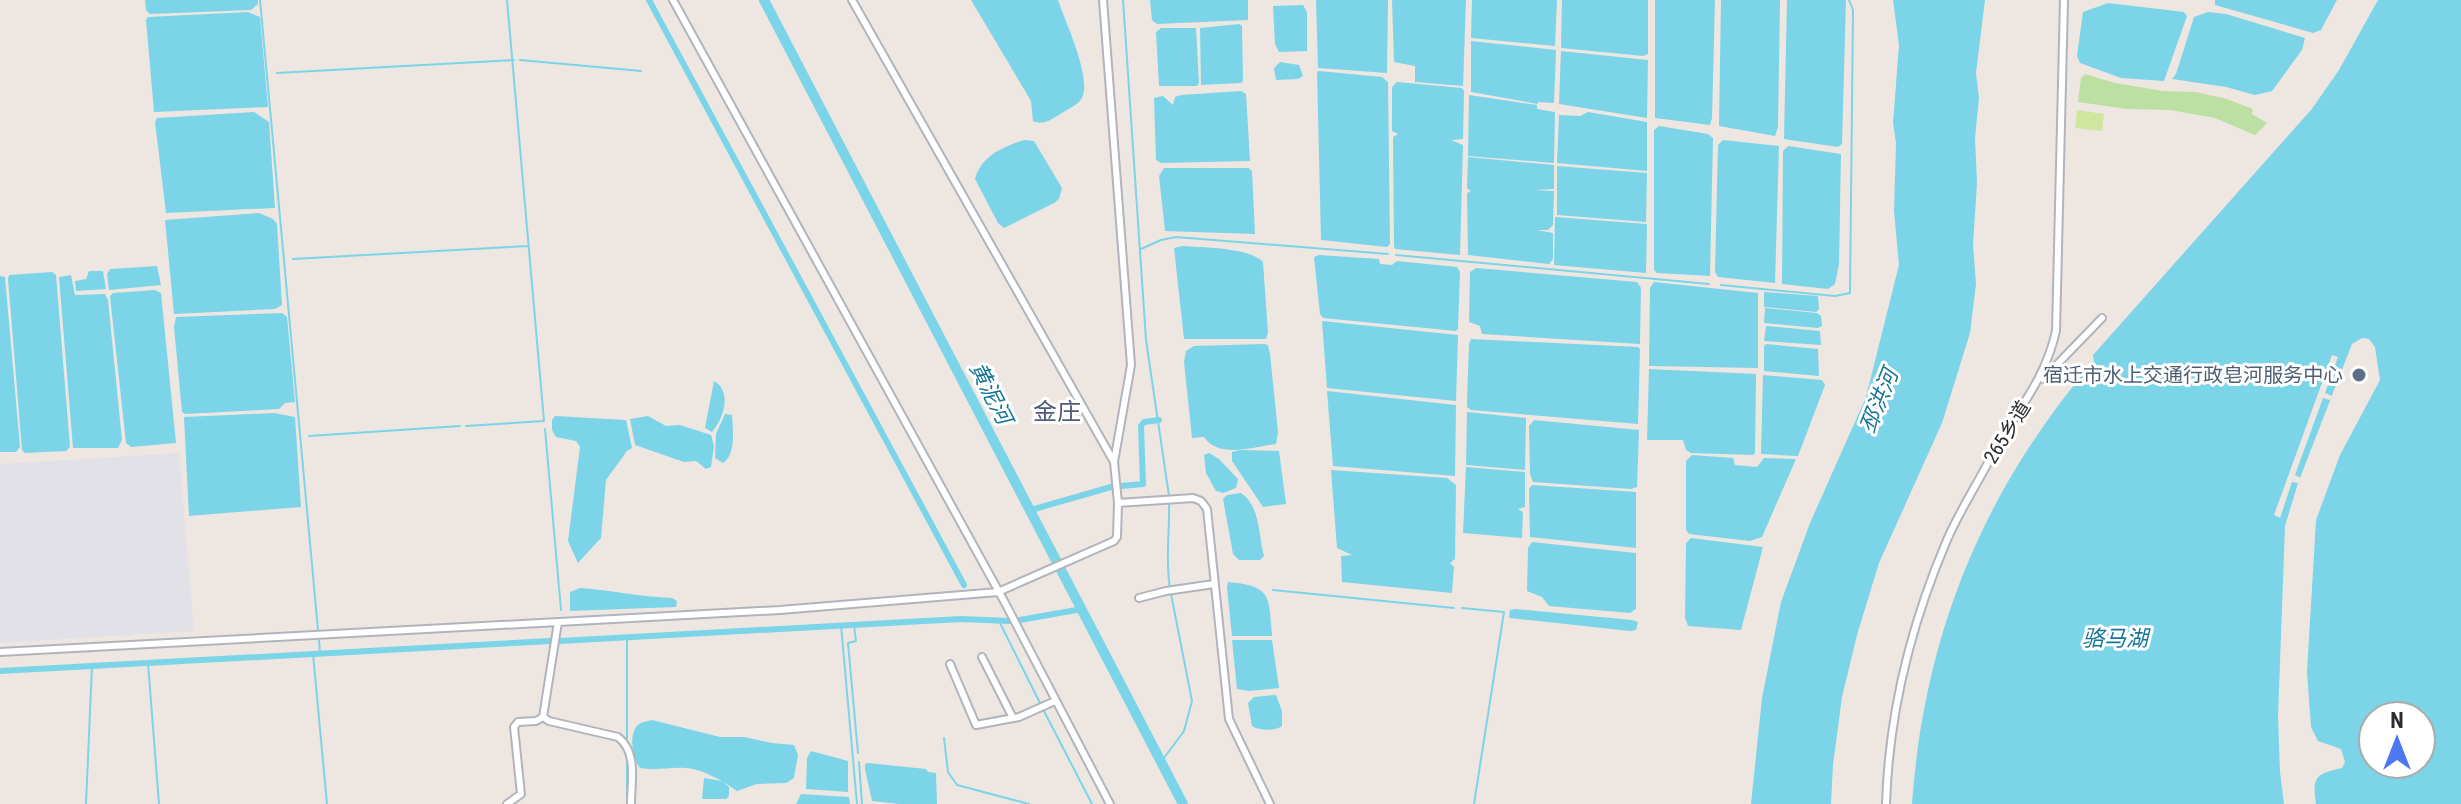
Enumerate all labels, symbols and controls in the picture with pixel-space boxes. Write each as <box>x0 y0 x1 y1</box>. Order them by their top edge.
water label: 黄泥河 <box>965 358 1019 432</box>
water label: 邳洪河 <box>1855 362 1904 436</box>
place label: 宿迁市水上交通行政皂河服务中心 <box>2043 363 2343 387</box>
marker: 宿迁市水上交通行政皂河服务中心 <box>2350 366 2368 384</box>
street label: 265乡道 <box>1978 396 2036 468</box>
district label: 金庄 <box>1033 398 1081 426</box>
water label: 骆马湖 <box>2082 626 2151 651</box>
north arrow <box>2357 700 2437 780</box>
text: N <box>2390 708 2404 733</box>

